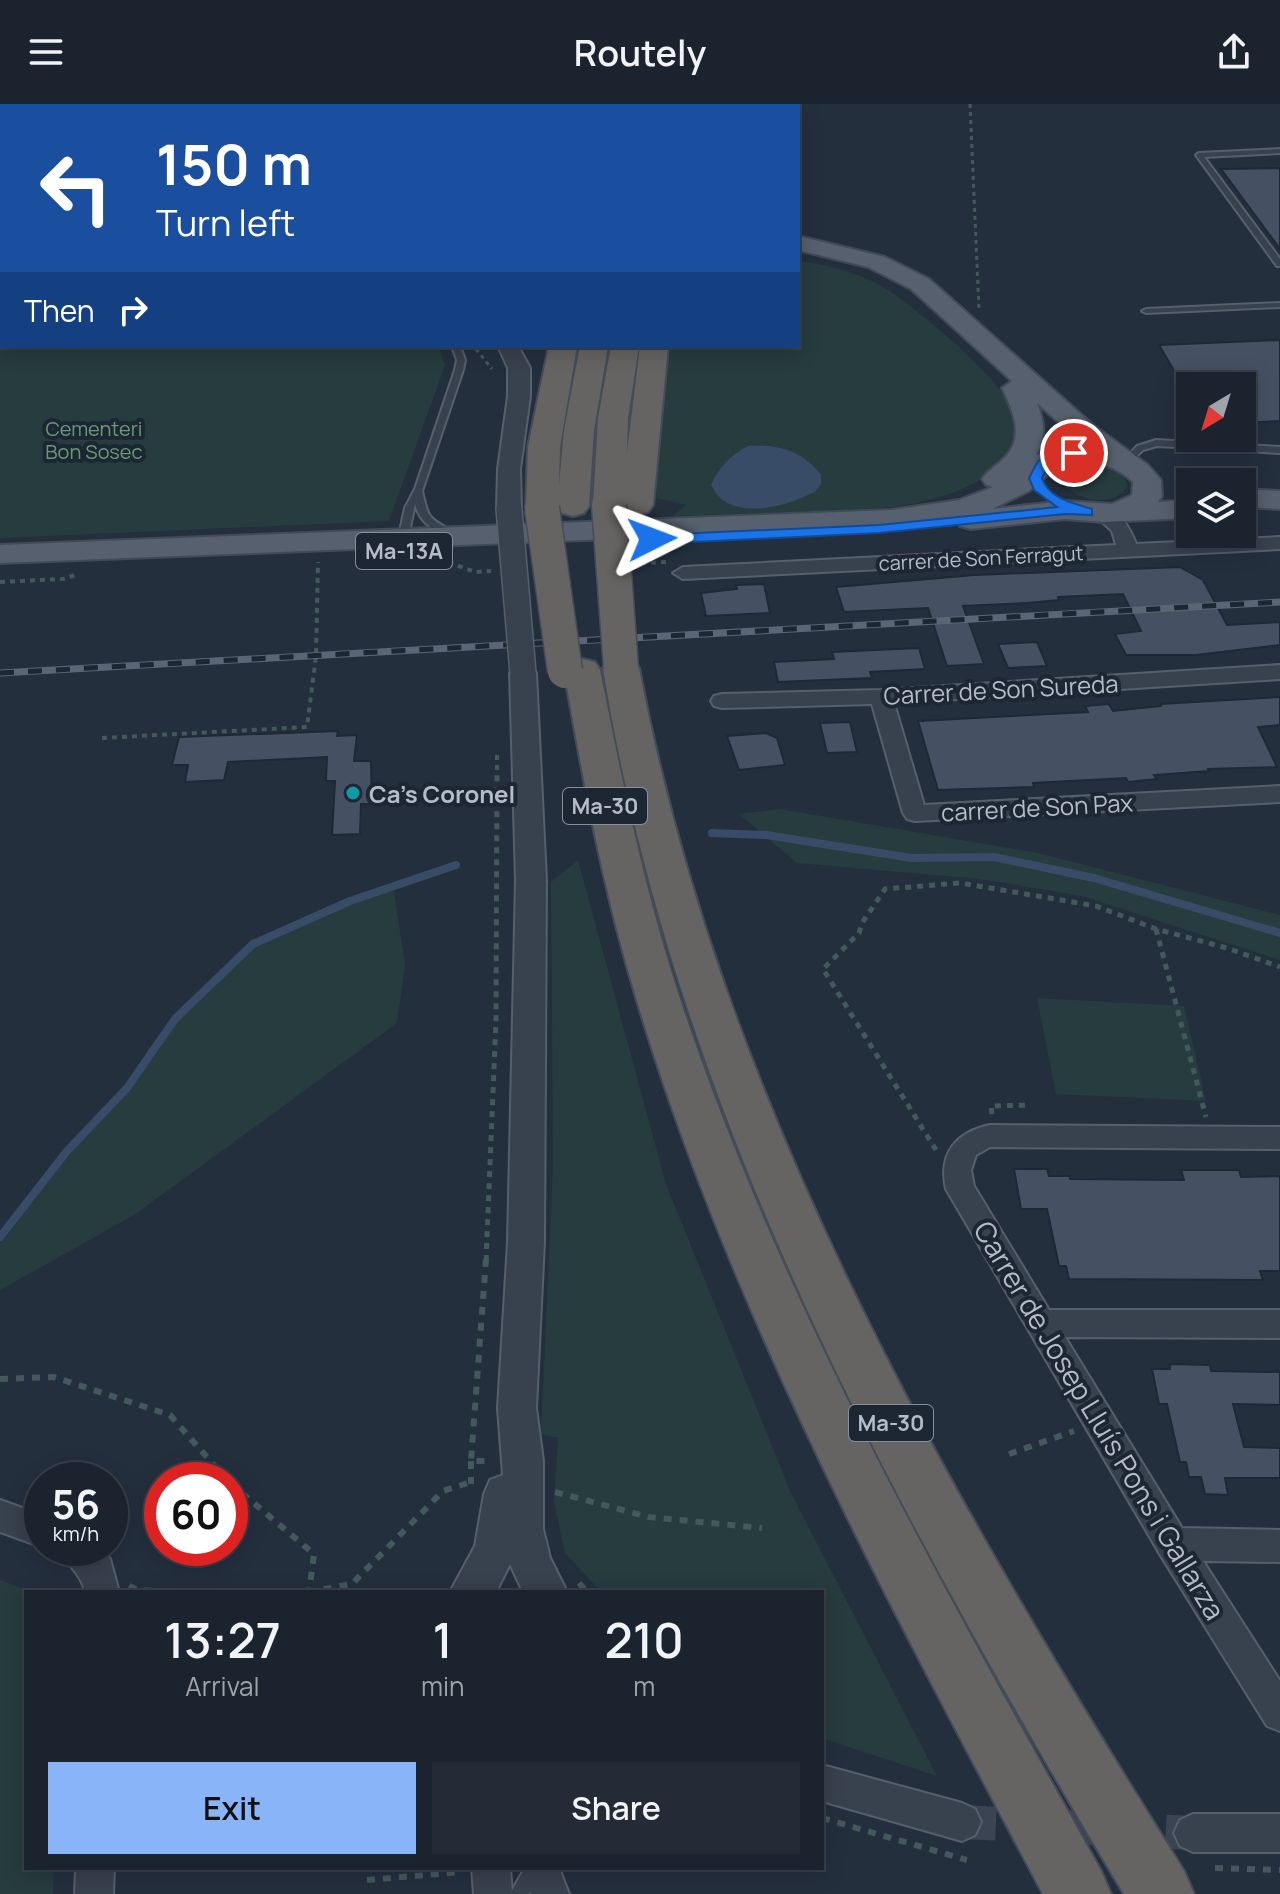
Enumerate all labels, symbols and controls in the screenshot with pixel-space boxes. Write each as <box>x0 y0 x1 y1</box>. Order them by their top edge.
text: Routely <box>574 28 706 77</box>
icon: menu <box>24 30 68 74</box>
icon: share <box>1212 30 1256 74</box>
text: 150 m <box>156 125 312 202</box>
icon: left <box>24 136 128 240</box>
text: Turn left <box>156 198 295 247</box>
icon: right <box>111 288 155 332</box>
text: Then <box>24 290 95 331</box>
north arrow <box>1176 372 1256 452</box>
map controls <box>1176 372 1256 548</box>
park label: Cementeri Bon Sosec <box>45 415 143 465</box>
pin <box>1040 419 1108 487</box>
icon: arrive <box>1052 431 1096 475</box>
button: layers <box>1176 468 1256 548</box>
position arrow <box>610 497 694 581</box>
road number: Ma-13A <box>356 533 452 569</box>
street label: carrer de Son Ferragut <box>878 539 1084 577</box>
street label: Carrer de Son Sureda <box>883 666 1119 712</box>
place label: Ca's Coronel <box>369 777 515 810</box>
marker: Ca's Coronel <box>344 784 362 802</box>
street label: carrer de Son Pax <box>940 785 1134 829</box>
road number: Ma-30 <box>563 788 647 824</box>
street label: Carrer de Josep Lluís Pons i Gallarza <box>966 1214 1234 1626</box>
road number: Ma-30 <box>849 1405 933 1441</box>
speed limit sign: 60 <box>144 1462 248 1566</box>
text: 56 <box>52 1476 100 1531</box>
text: km/h <box>53 1520 99 1547</box>
text: 13:27 <box>164 1607 281 1672</box>
text: 1 <box>433 1607 453 1672</box>
text: 210 <box>605 1607 684 1672</box>
text: Arrival <box>185 1668 260 1704</box>
text: min <box>421 1668 465 1704</box>
text: m <box>633 1668 655 1704</box>
button: Exit <box>48 1762 416 1854</box>
button: Share <box>432 1762 800 1854</box>

